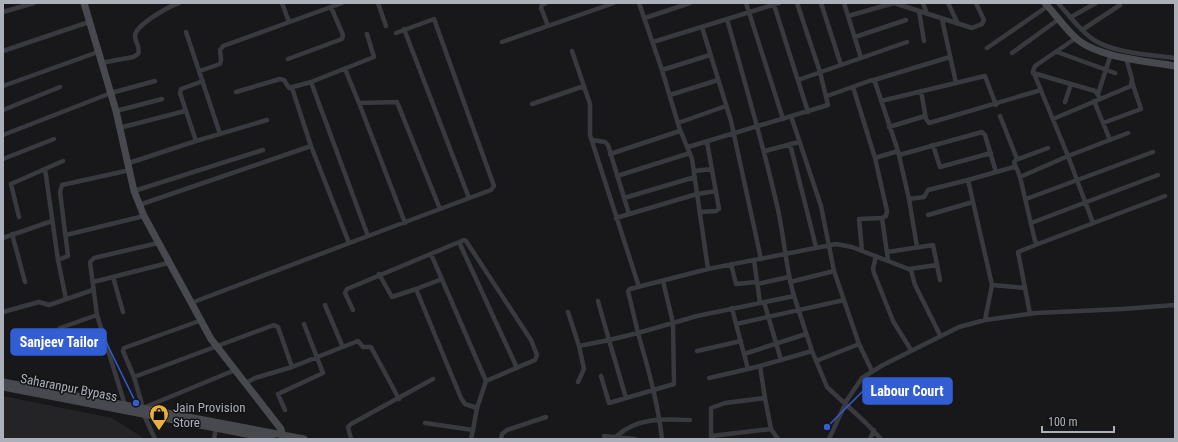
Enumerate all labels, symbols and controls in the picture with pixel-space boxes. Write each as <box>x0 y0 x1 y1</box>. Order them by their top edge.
callout: Sanjeev Tailor <box>11 329 106 355</box>
text: Sanjeev Tailor <box>20 334 99 350</box>
street label: Saharanpur Bypass <box>19 371 119 404</box>
callout: Labour Court <box>863 378 952 404</box>
text: Labour Court <box>870 383 944 399</box>
place label: Jain Provision Store <box>173 400 246 430</box>
shop icon: Jain Provision Store <box>148 403 170 431</box>
scale bar <box>1042 408 1114 434</box>
text: 100 m <box>1048 415 1078 429</box>

